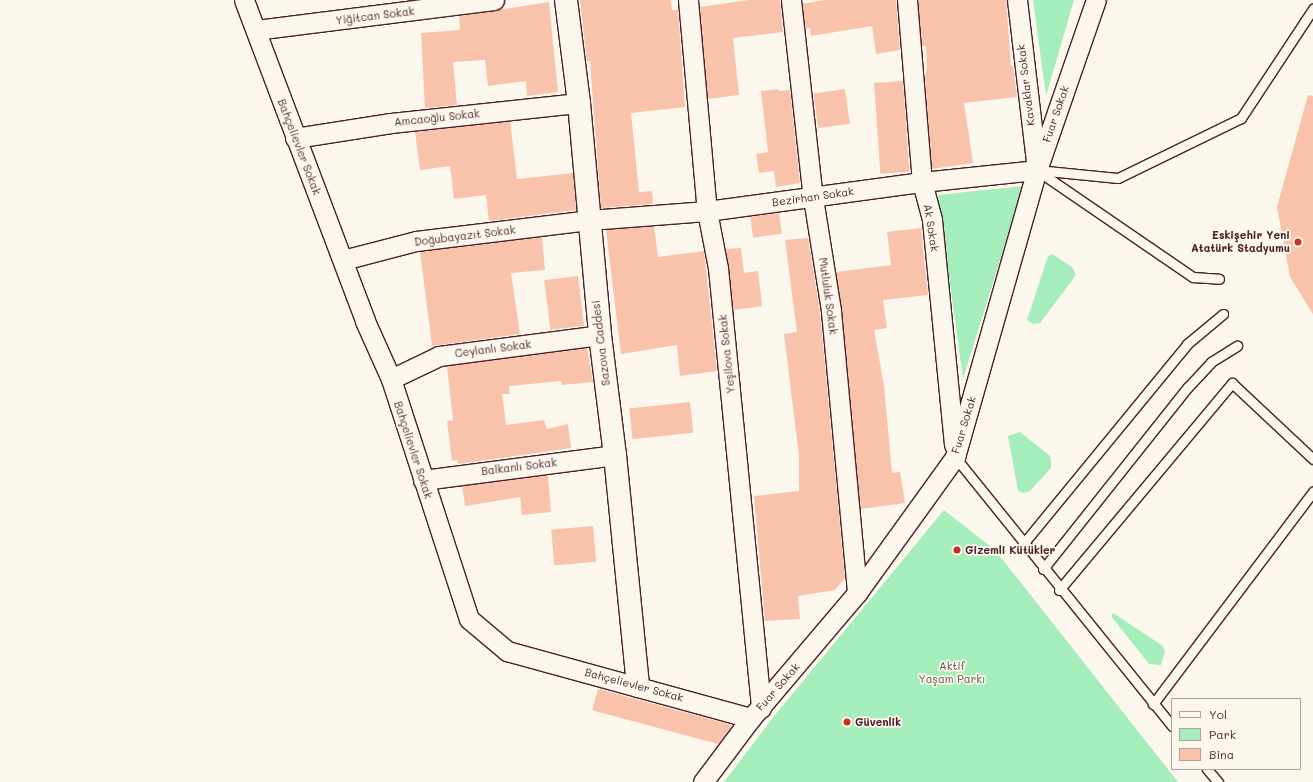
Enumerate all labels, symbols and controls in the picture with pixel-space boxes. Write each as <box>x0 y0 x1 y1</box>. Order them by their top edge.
street label: Yiğitcan Sokak <box>335 5 415 27</box>
street label: Kavaklar Sokak <box>1014 44 1038 126</box>
street label: Fuar Sokak <box>1040 84 1072 144</box>
street label: Bahçelievler Sokak <box>275 97 323 197</box>
street label: Amcaoğlu Sokak <box>393 107 481 129</box>
street label: Bezirhan Sokak <box>771 185 855 209</box>
street label: Ak Sokak <box>921 203 941 253</box>
street label: Doğubayazıt Sokak <box>414 223 516 249</box>
place label: Eskişehir Yeni Atatürk Stadyumu <box>1191 229 1290 255</box>
marker: Eskişehir Yeni Atatürk Stadyumu <box>1293 237 1303 247</box>
street label: Mutluluk Sokak <box>816 257 840 335</box>
street label: Sazova Caddesi <box>589 299 613 387</box>
street label: Yeşilova Sokak <box>716 314 738 394</box>
street label: Ceylanlı Sokak <box>454 338 532 360</box>
street label: Fuar Sokak <box>949 395 979 455</box>
street label: Bahçelievler Sokak <box>391 400 435 500</box>
street label: Balkanlı Sokak <box>480 456 558 478</box>
place label: Gizemli Kütükler <box>965 543 1055 557</box>
marker: Gizemli Kütükler <box>952 545 962 555</box>
street label: Fuar Sokak <box>754 660 802 714</box>
park label: Aktif Yaşam Parkı <box>919 660 985 686</box>
street label: Bahçelievler Sokak <box>583 665 685 705</box>
legend <box>1171 698 1301 770</box>
text: Yol <box>1209 706 1227 722</box>
place label: Güvenlik <box>855 715 901 729</box>
marker: Güvenlik <box>842 717 852 727</box>
text: Park <box>1209 726 1236 742</box>
text: Bina <box>1209 746 1234 762</box>

